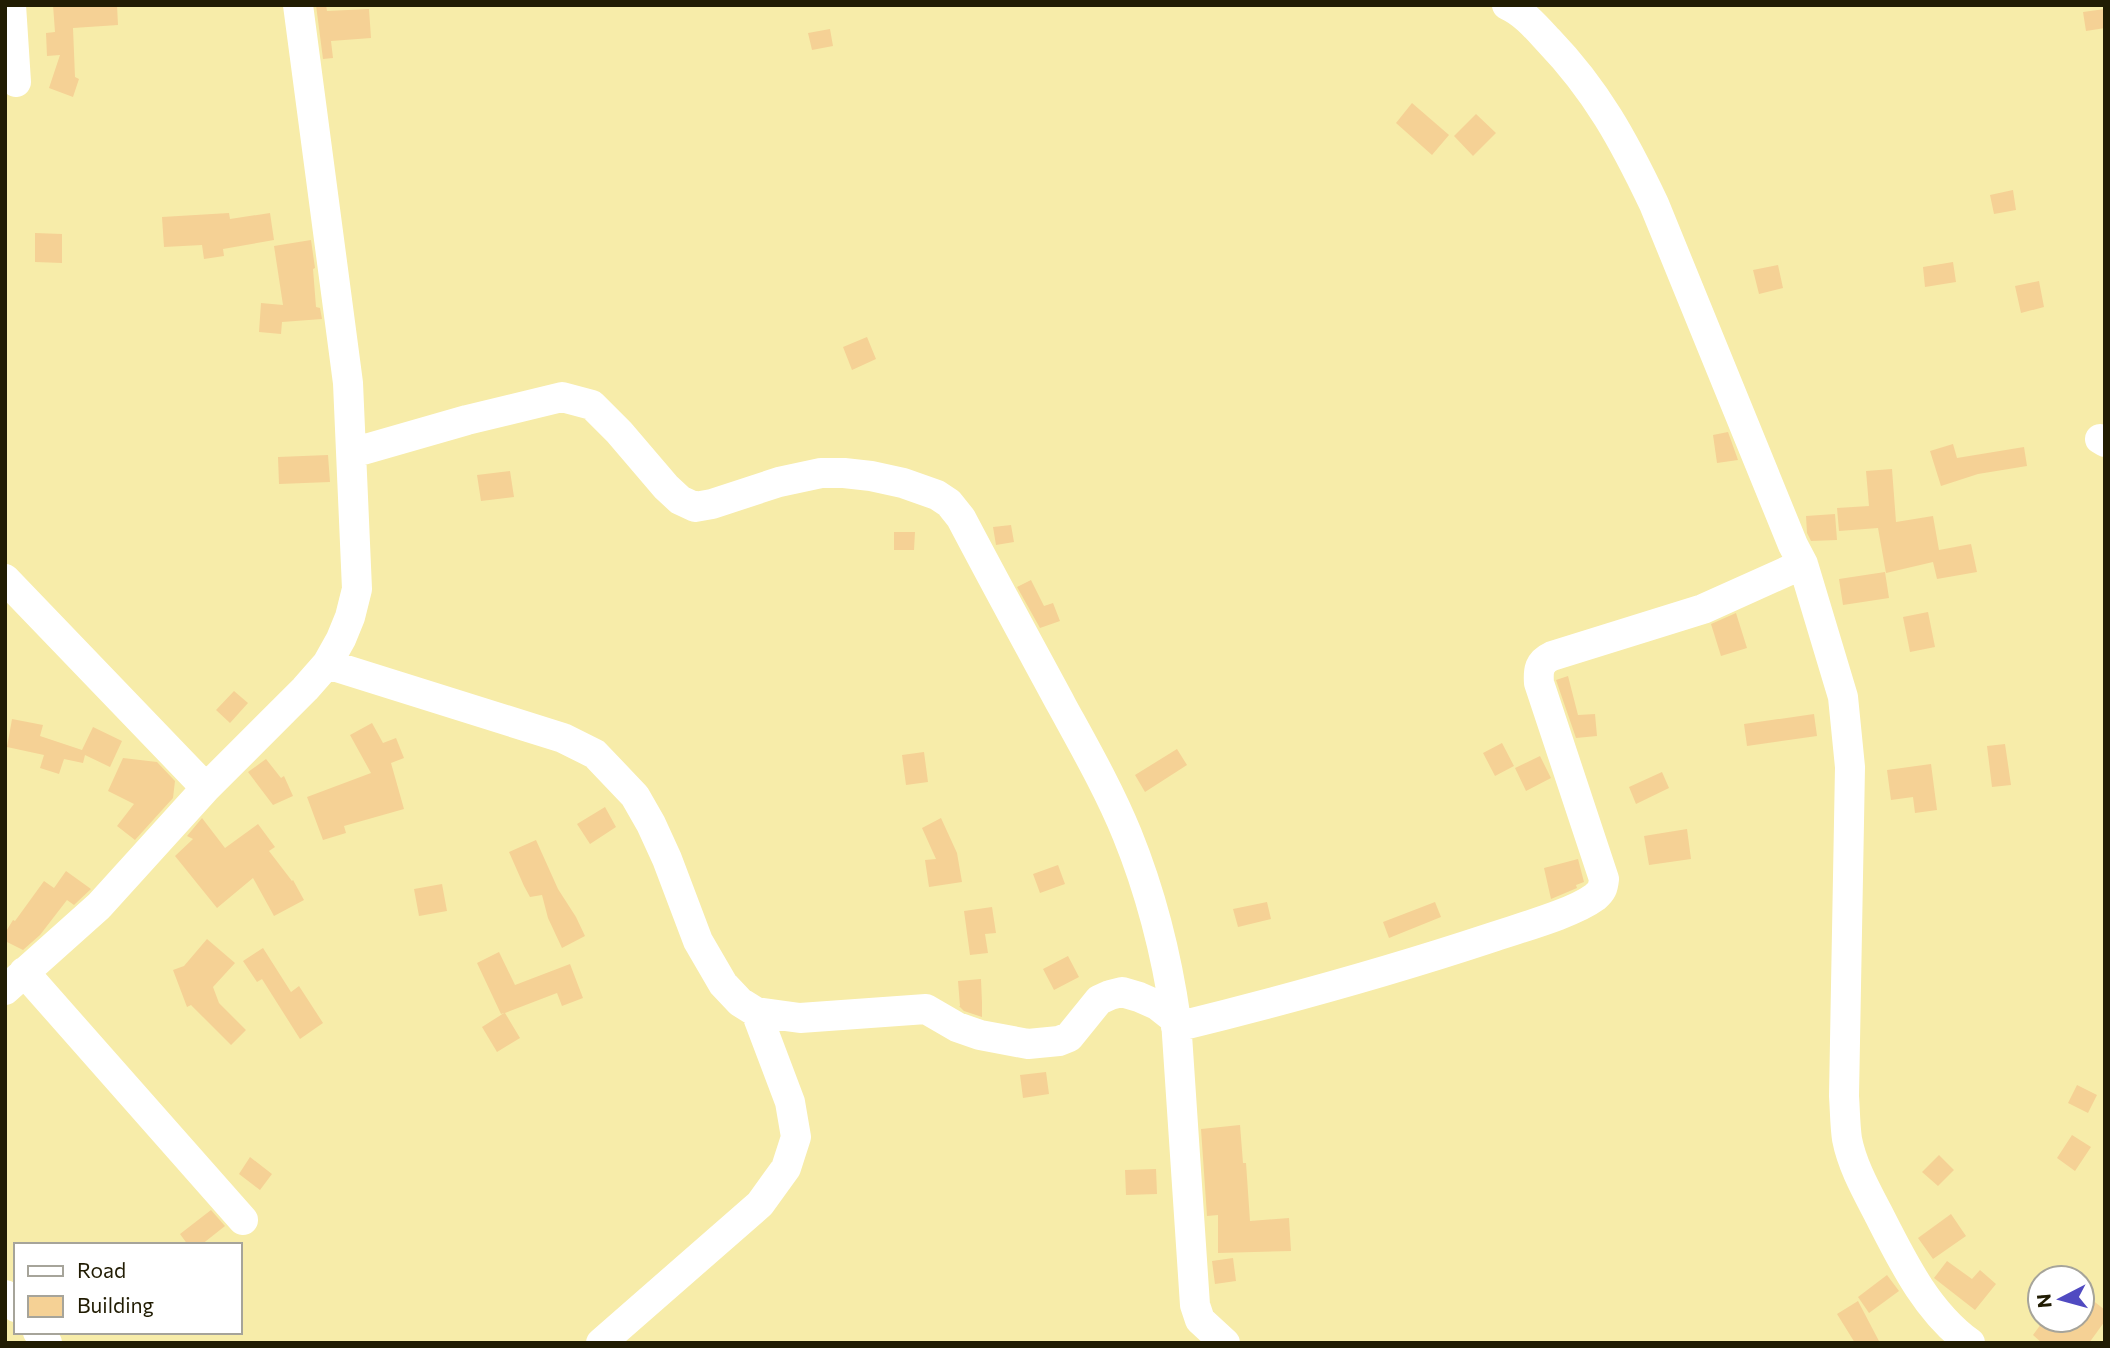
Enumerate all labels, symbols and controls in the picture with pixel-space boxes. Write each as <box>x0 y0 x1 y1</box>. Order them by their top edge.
legend <box>14 1243 242 1334</box>
text: Road <box>77 1257 126 1282</box>
north arrow <box>2026 1264 2096 1334</box>
text: Building <box>77 1292 154 1317</box>
text: N <box>2031 1293 2056 1309</box>

